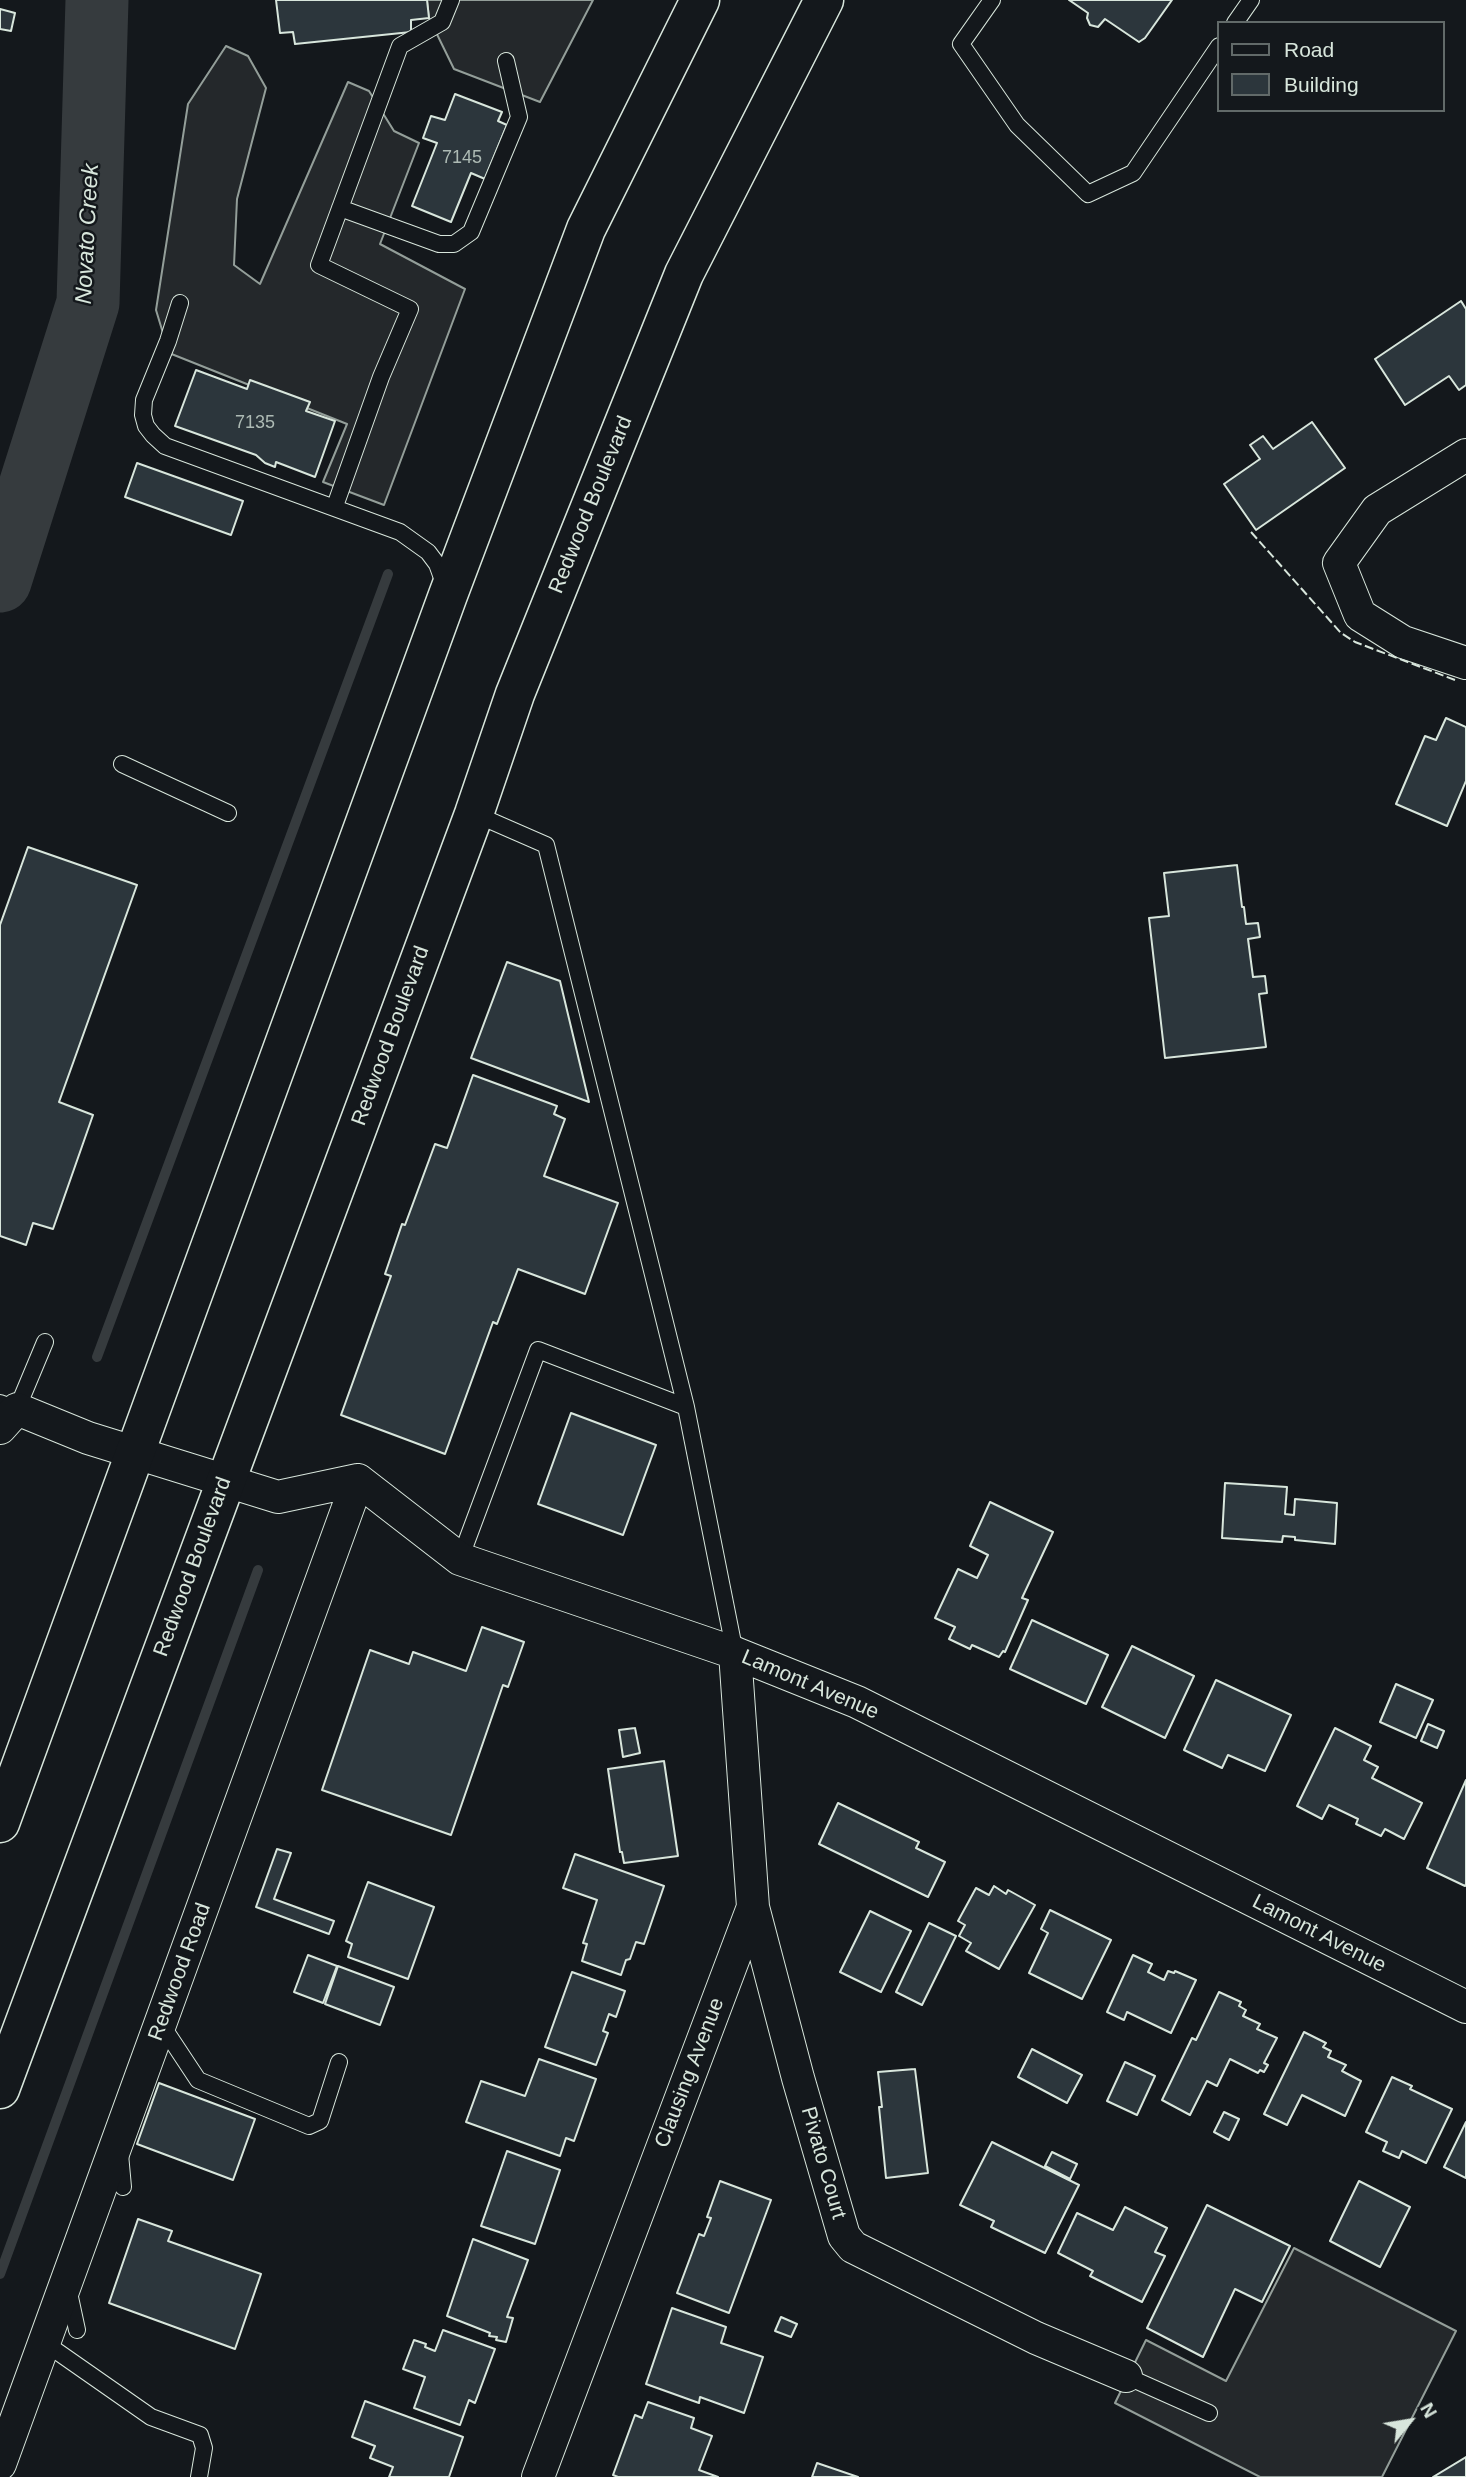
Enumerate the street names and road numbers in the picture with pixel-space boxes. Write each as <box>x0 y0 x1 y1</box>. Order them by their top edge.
street label: Redwood Boulevard <box>544 413 638 597</box>
street label: Redwood Boulevard <box>347 943 435 1129</box>
street label: Redwood Boulevard <box>149 1474 237 1660</box>
street label: Lamont Avenue <box>738 1645 882 1725</box>
street label: Lamont Avenue <box>1248 1889 1390 1979</box>
street label: Redwood Road <box>143 1900 217 2044</box>
street label: Clausing Avenue <box>650 1995 730 2151</box>
street label: Pivato Court <box>795 2104 851 2222</box>

